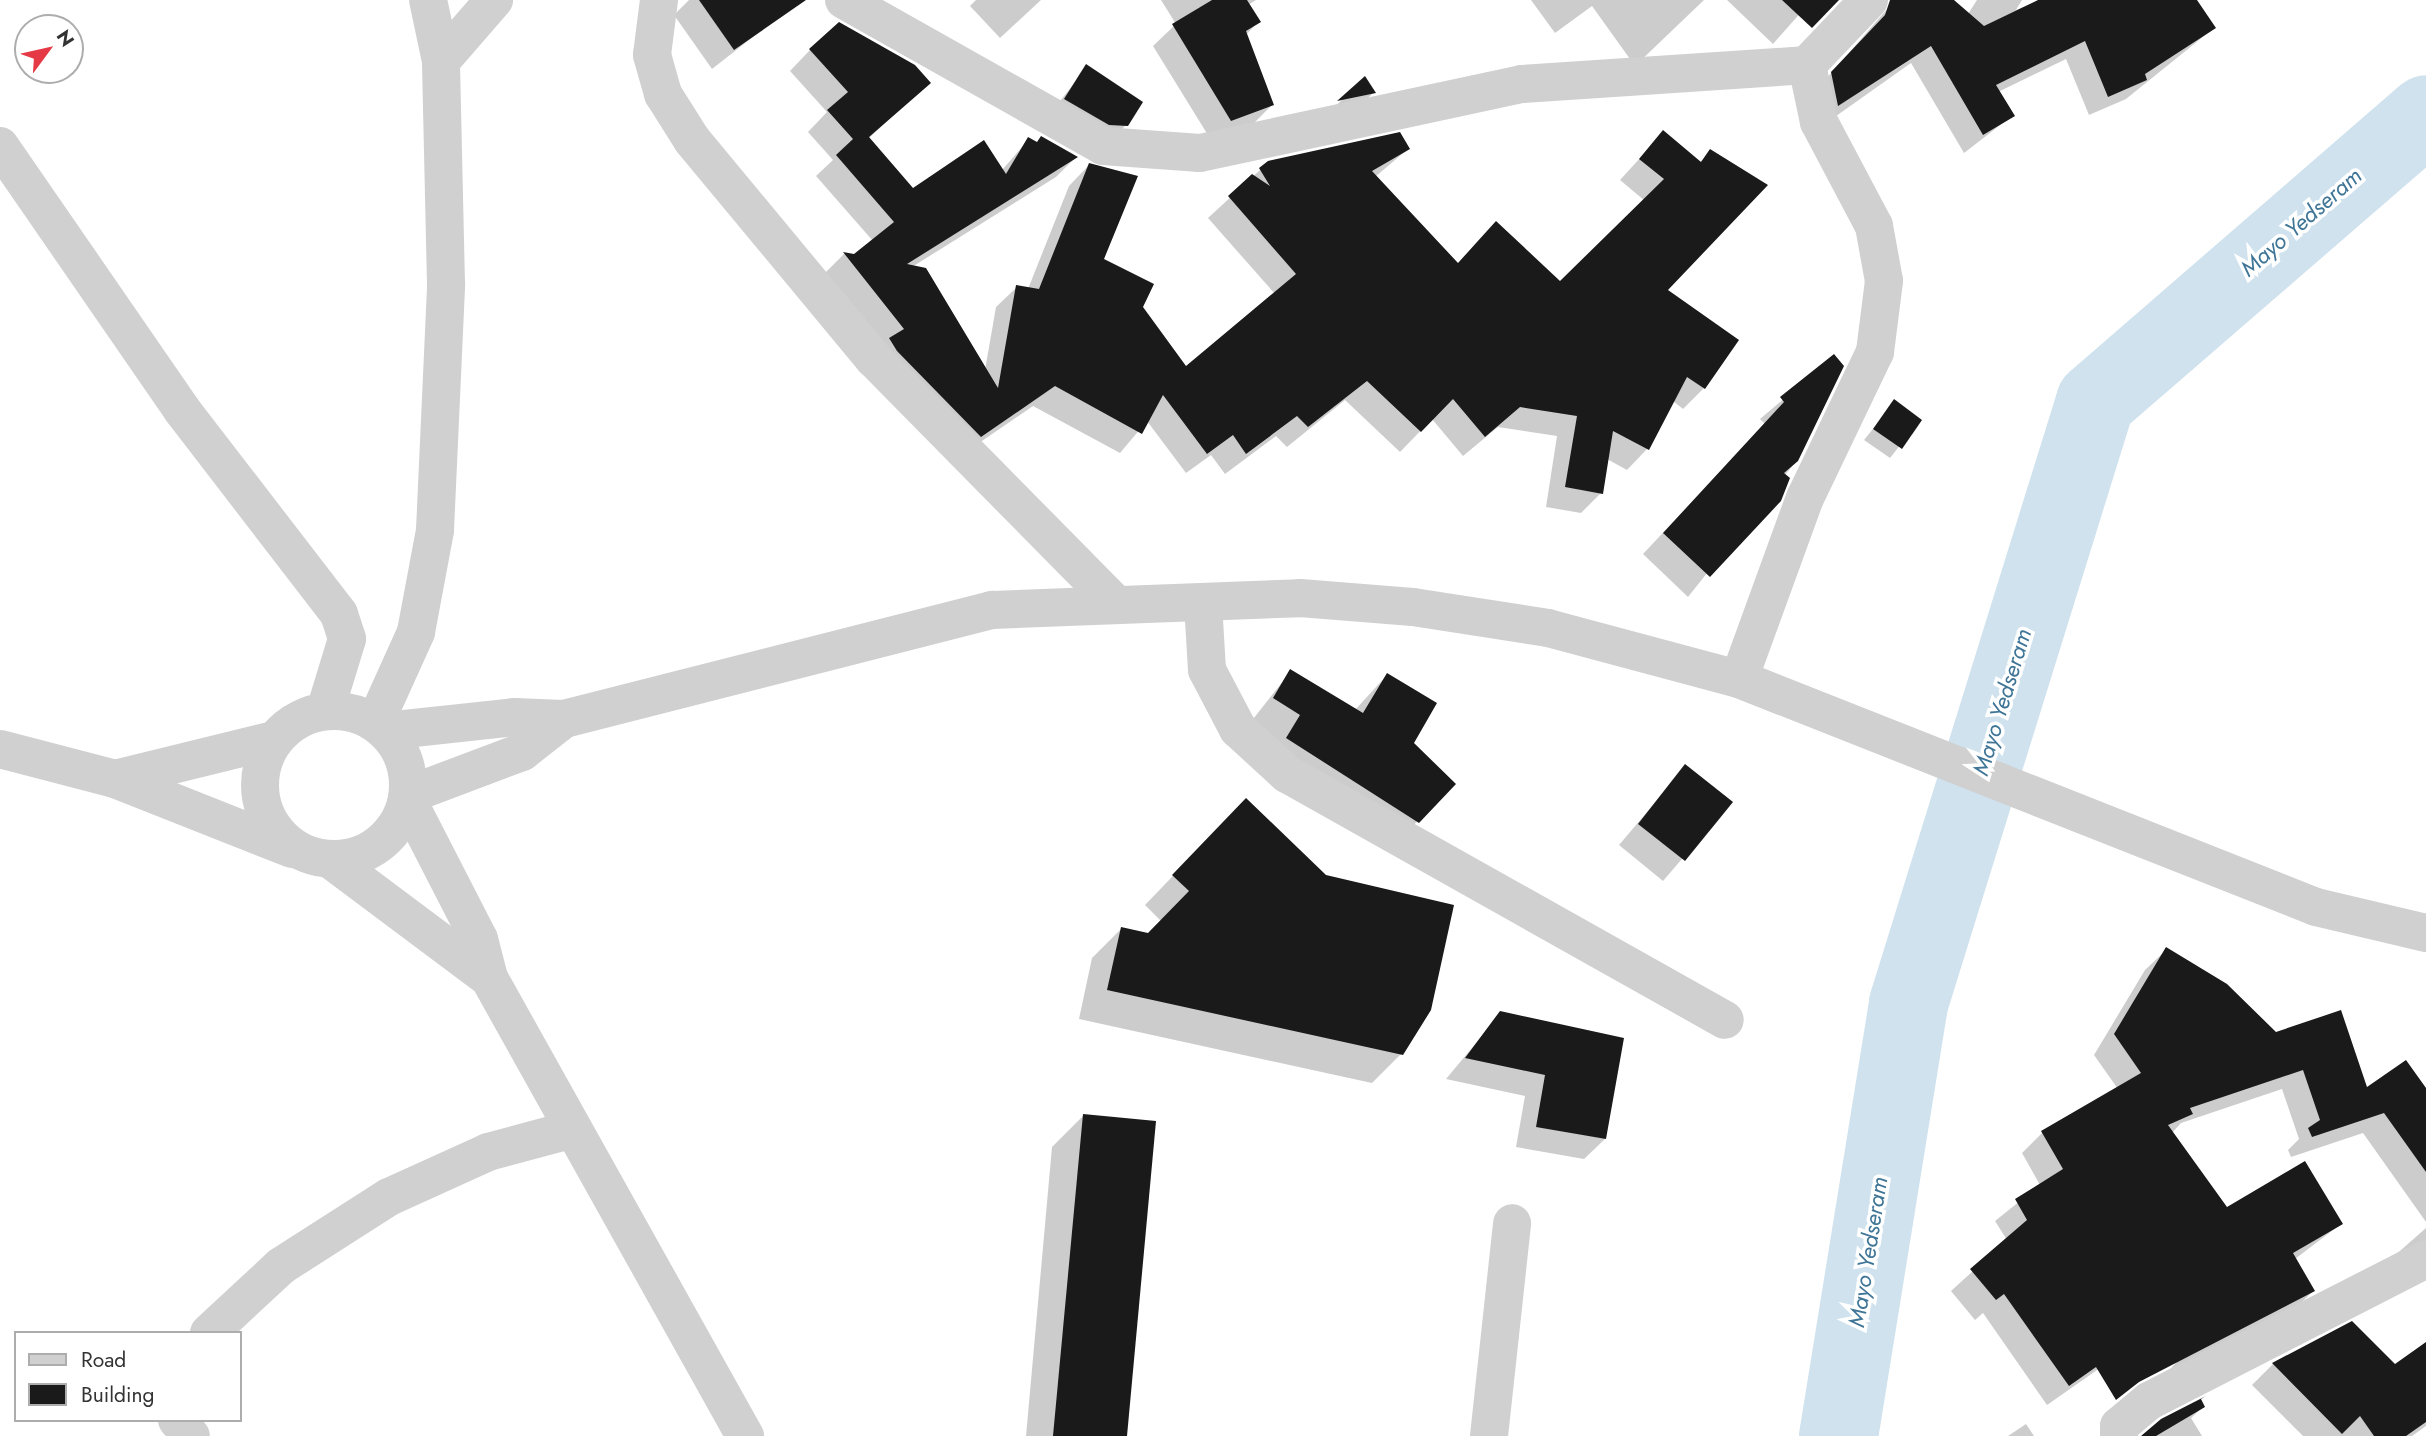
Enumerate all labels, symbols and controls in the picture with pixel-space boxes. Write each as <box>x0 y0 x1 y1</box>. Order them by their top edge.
north arrow <box>14 14 84 84</box>
text: N <box>50 25 81 52</box>
water label: Mayo Yedseram <box>2235 162 2367 282</box>
water label: Mayo Yedseram <box>1967 625 2037 779</box>
water label: Mayo Yedseram <box>1842 1175 1894 1329</box>
legend <box>14 1331 242 1422</box>
text: Road <box>81 1345 126 1375</box>
text: Building <box>81 1380 154 1410</box>

